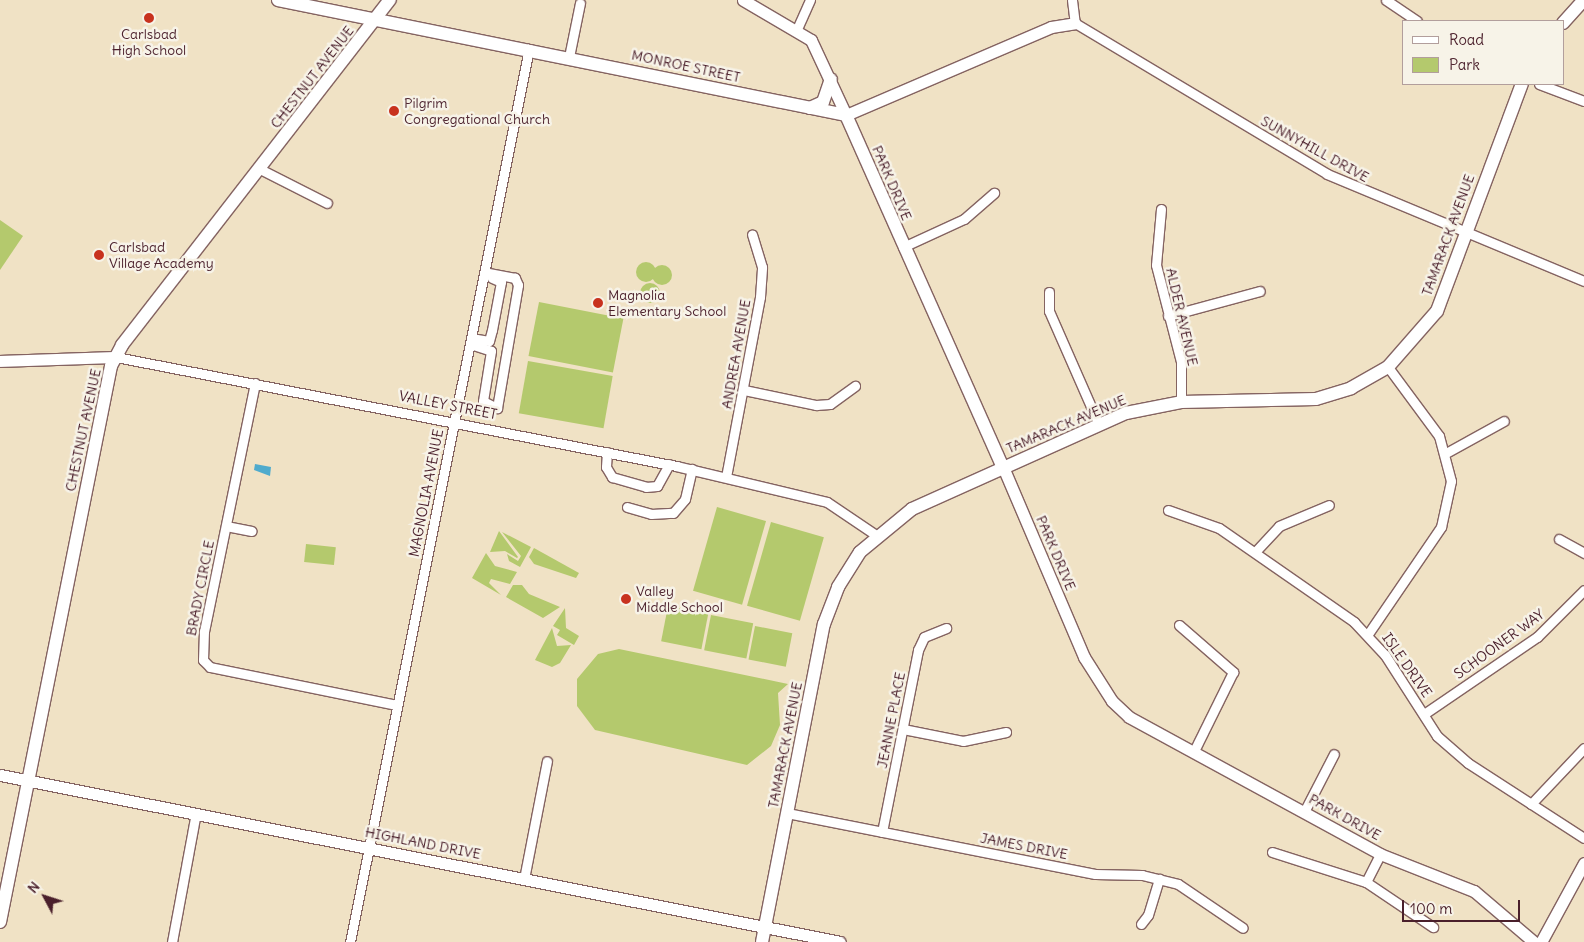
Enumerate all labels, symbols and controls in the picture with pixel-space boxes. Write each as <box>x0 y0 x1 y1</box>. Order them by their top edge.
marker: Carlsbad High School <box>143 12 155 24</box>
legend <box>1402 20 1564 85</box>
street label: CHESTNUT AVENUE <box>267 22 357 132</box>
place label: Carlsbad High School <box>112 26 186 58</box>
text: Road <box>1449 30 1484 49</box>
street label: MONROE STREET <box>630 46 742 86</box>
text: Park <box>1449 55 1480 74</box>
place label: Pilgrim Congregational Church <box>404 95 550 128</box>
marker: Pilgrim Congregational Church <box>388 105 400 117</box>
street label: SUNNYHILL DRIVE <box>1258 112 1372 186</box>
street label: PARK DRIVE <box>869 143 915 223</box>
street label: TAMARACK AVENUE <box>1418 172 1478 298</box>
place label: Carlsbad Village Academy <box>109 239 214 272</box>
marker: Carlsbad Village Academy <box>93 249 105 261</box>
street label: ALDER AVENUE <box>1163 266 1201 368</box>
place label: Magnolia Elementary School <box>608 287 726 320</box>
marker: Magnolia Elementary School <box>592 297 604 309</box>
street label: ANDREA AVENUE <box>718 298 754 410</box>
street label: CHESTNUT AVENUE <box>62 367 104 493</box>
street label: VALLEY STREET <box>398 387 498 423</box>
street label: TAMARACK AVENUE <box>1004 391 1128 457</box>
street label: MAGNOLIA AVENUE <box>405 428 447 558</box>
street label: PARK DRIVE <box>1033 513 1079 593</box>
street label: BRADY CIRCLE <box>182 539 218 637</box>
place label: Valley Middle School <box>636 583 723 616</box>
marker: Valley Middle School <box>620 593 632 605</box>
street label: SCHOONER WAY <box>1451 606 1547 682</box>
street label: ISLE DRIVE <box>1379 629 1435 701</box>
street label: JEANNE PLACE <box>873 670 909 770</box>
street label: TAMARACK AVENUE <box>765 680 805 810</box>
street label: PARK DRIVE <box>1306 790 1384 844</box>
street label: HIGHLAND DRIVE <box>364 824 482 862</box>
street label: JAMES DRIVE <box>979 829 1069 863</box>
north arrow <box>20 872 70 922</box>
text: N <box>24 878 44 897</box>
scale bar <box>1404 890 1522 922</box>
text: 100 m <box>1410 899 1452 918</box>

